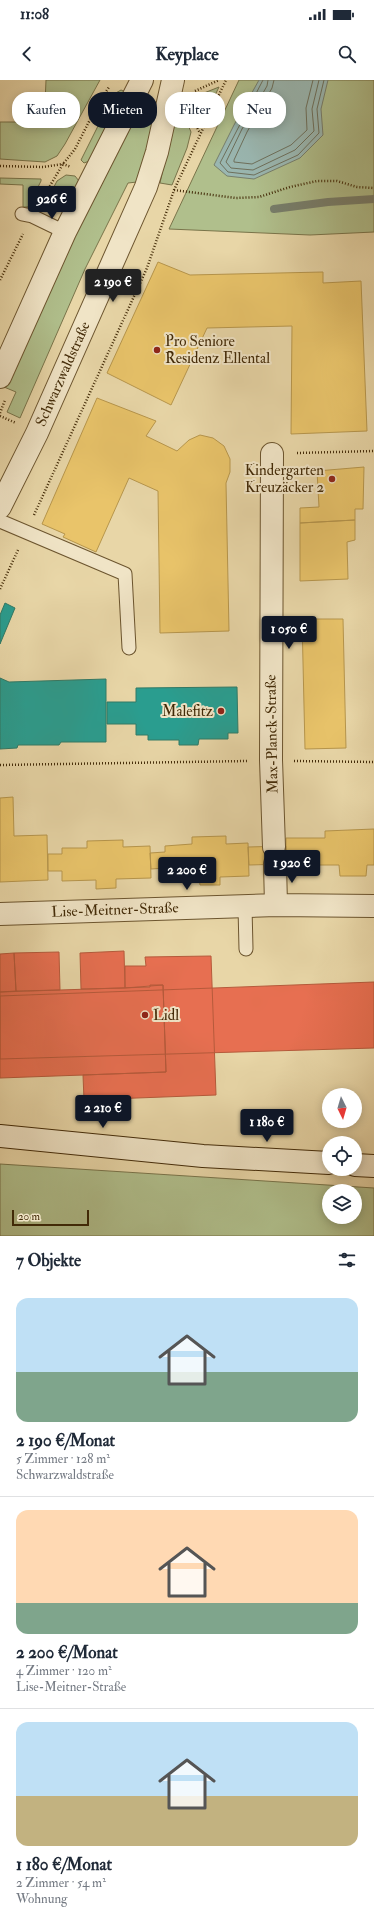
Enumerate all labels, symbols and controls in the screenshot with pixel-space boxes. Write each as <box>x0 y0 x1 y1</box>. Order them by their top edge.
text: 11:08 <box>20 5 49 24</box>
icon: back <box>16 43 38 65</box>
text: Keyplace <box>155 43 219 66</box>
icon: search <box>336 43 358 65</box>
chip: Kaufen <box>12 92 80 128</box>
chip: Mieten <box>88 92 157 128</box>
chip: Filter <box>165 92 225 128</box>
chip: Neu <box>233 92 286 128</box>
pin: 926 € <box>24 186 80 220</box>
text: 926 € <box>37 191 67 207</box>
pin: 2 190 € <box>76 269 150 303</box>
text: 2 190 € <box>94 274 132 290</box>
street label: Schwarzwaldstraße <box>31 319 95 429</box>
place label: Pro Seniore Residenz Ellental <box>165 332 270 368</box>
marker: Pro Seniore Residenz Ellental <box>152 345 162 355</box>
place label: Kindergarten Kreuzäcker 2 <box>245 461 324 497</box>
marker: Kindergarten Kreuzäcker 2 <box>327 474 337 484</box>
pin: 1 050 € <box>252 616 326 650</box>
text: 1 050 € <box>271 621 307 637</box>
street label: Max-Planck-Straße <box>261 674 283 794</box>
place label: Malefitz <box>162 702 213 721</box>
marker: Malefitz <box>216 706 226 716</box>
pin: 1 920 € <box>255 850 329 884</box>
text: 1 920 € <box>273 855 311 871</box>
pin: 2 200 € <box>150 857 224 891</box>
text: 2 200 € <box>167 862 207 878</box>
street label: Lise-Meitner-Straße <box>51 898 179 922</box>
place label: Lidl <box>153 1006 179 1025</box>
marker: Lidl <box>140 1010 150 1020</box>
north arrow <box>322 1088 362 1128</box>
map controls <box>322 1088 362 1224</box>
pin: 2 210 € <box>66 1095 140 1129</box>
text: 2 210 € <box>84 1100 122 1116</box>
pin: 1 180 € <box>230 1109 304 1143</box>
text: 1 180 € <box>249 1114 285 1130</box>
button: locate <box>322 1136 362 1176</box>
button: layers <box>322 1184 362 1224</box>
scale bar <box>12 1208 89 1227</box>
text: 20 m <box>18 1210 40 1223</box>
icon: filters <box>336 1249 358 1271</box>
text: 7 Objekte <box>16 1250 81 1271</box>
icon: home <box>151 1324 223 1396</box>
text: 2 190 €/Monat <box>16 1430 115 1451</box>
text: 5 Zimmer · 128 m² <box>16 1451 110 1467</box>
text: Schwarzwaldstraße <box>16 1467 114 1483</box>
icon: home <box>151 1536 223 1608</box>
text: 2 200 €/Monat <box>16 1642 118 1663</box>
text: 4 Zimmer · 120 m² <box>16 1663 112 1679</box>
text: Lise-Meitner-Straße <box>16 1679 126 1695</box>
icon: home <box>151 1748 223 1820</box>
text: 1 180 €/Monat <box>16 1854 112 1875</box>
text: 2 Zimmer · 54 m² <box>16 1875 106 1891</box>
text: Wohnung <box>16 1891 68 1907</box>

